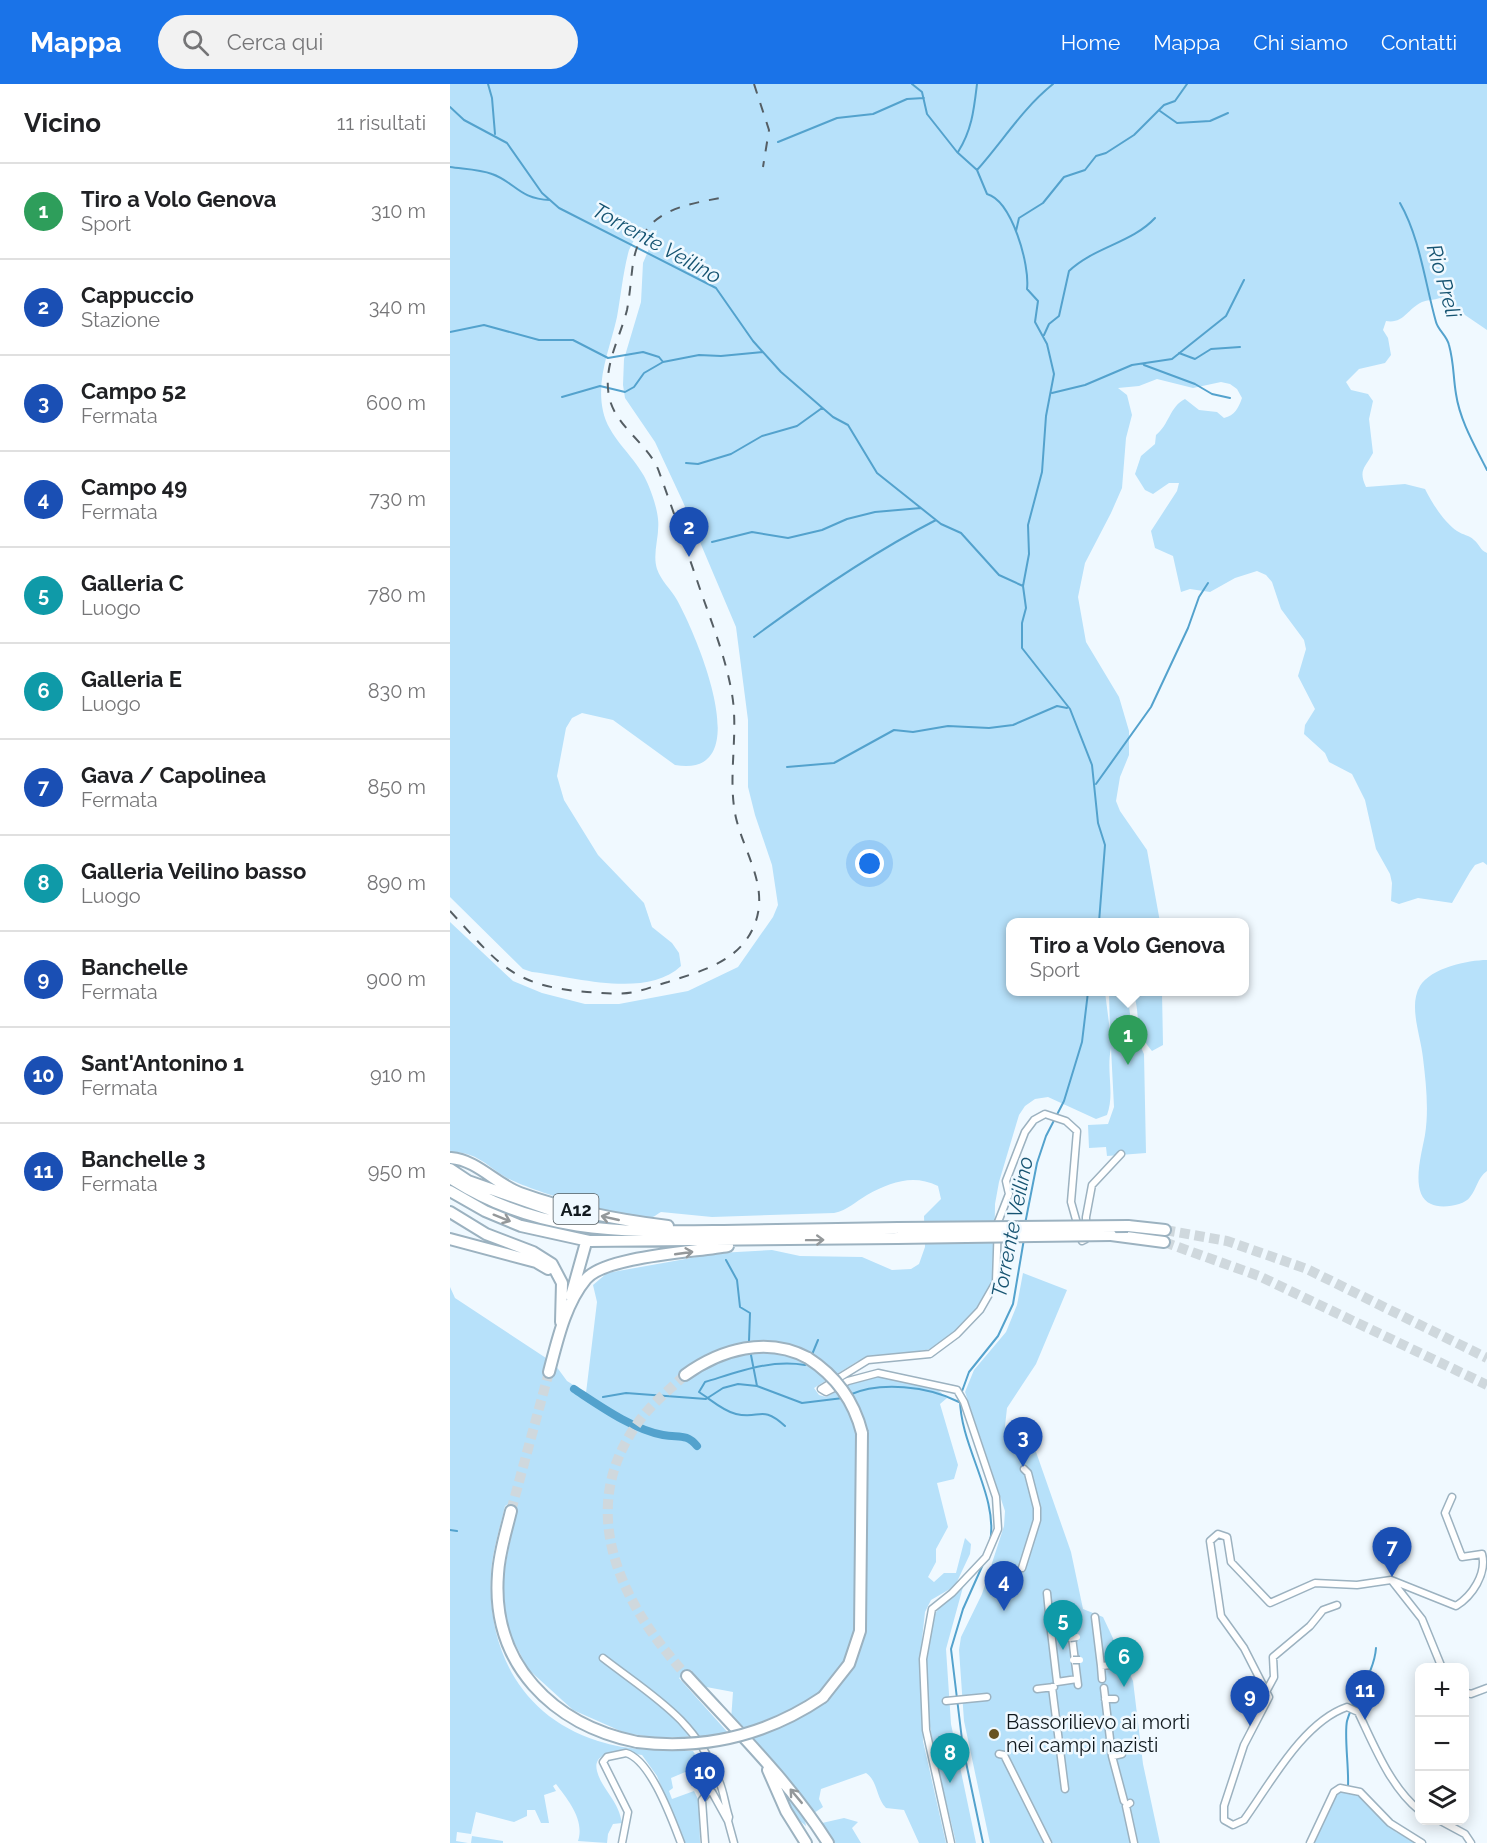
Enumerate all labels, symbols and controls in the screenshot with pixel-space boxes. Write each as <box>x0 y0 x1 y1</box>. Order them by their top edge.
search box <box>158 15 578 69</box>
text: Mappa <box>30 26 122 59</box>
icon: search <box>179 26 212 59</box>
text: Cerca qui <box>227 29 323 55</box>
text: Home <box>1061 30 1120 55</box>
text: Mappa <box>1153 30 1220 55</box>
text: Chi siamo <box>1253 30 1348 55</box>
text: Contatti <box>1381 30 1457 55</box>
text: Vicino <box>24 108 101 138</box>
text: 11 risultati <box>337 111 426 135</box>
text: Tiro a Volo Genova <box>81 186 276 212</box>
water label: Torrente Veilino <box>588 197 726 289</box>
text: 1 <box>39 199 48 223</box>
text: 310 m <box>371 199 426 223</box>
text: Sport <box>81 212 131 236</box>
water label: Rio Preli <box>1422 241 1467 321</box>
text: Cappuccio <box>81 282 194 308</box>
text: 2 <box>38 295 49 319</box>
text: 340 m <box>369 295 426 319</box>
text: Stazione <box>81 308 160 332</box>
text: Campo 52 <box>81 378 186 404</box>
text: 3 <box>38 391 49 415</box>
text: 600 m <box>366 391 426 415</box>
text: Fermata <box>81 404 158 428</box>
text: Campo 49 <box>81 474 187 500</box>
text: 4 <box>38 487 49 511</box>
text: 730 m <box>369 487 426 511</box>
text: Fermata <box>81 500 158 524</box>
pin: 2 <box>670 508 708 557</box>
text: Galleria C <box>81 570 184 596</box>
text: 5 <box>38 583 49 607</box>
text: 780 m <box>368 583 426 607</box>
text: Luogo <box>81 596 141 620</box>
text: Galleria E <box>81 666 182 692</box>
text: 6 <box>37 679 50 703</box>
text: 830 m <box>368 679 426 703</box>
text: Luogo <box>81 692 141 716</box>
text: Gava / Capolinea <box>81 762 266 788</box>
text: 7 <box>38 775 49 799</box>
text: 850 m <box>368 775 426 799</box>
text: Fermata <box>81 788 158 812</box>
your location <box>855 849 884 878</box>
text: Galleria Veilino basso <box>81 858 306 884</box>
text: 8 <box>37 871 50 895</box>
text: 890 m <box>367 871 426 895</box>
text: Luogo <box>81 884 141 908</box>
popup <box>1006 918 1249 996</box>
text: Tiro a Volo Genova <box>1030 932 1225 958</box>
text: Banchelle <box>81 954 188 980</box>
text: Sport <box>1030 958 1080 982</box>
text: 9 <box>38 967 49 991</box>
text: 900 m <box>366 967 426 991</box>
text: Fermata <box>81 980 158 1004</box>
pin: 1 <box>1108 1016 1148 1065</box>
text: Sant'Antonino 1 <box>81 1050 244 1076</box>
text: 10 <box>32 1063 55 1087</box>
text: 910 m <box>370 1063 426 1087</box>
text: Fermata <box>81 1076 158 1100</box>
text: Banchelle 3 <box>81 1146 205 1172</box>
water label: Torrente Veilino <box>986 1154 1038 1300</box>
text: 11 <box>34 1159 53 1183</box>
text: 950 m <box>368 1159 426 1183</box>
text: Fermata <box>81 1172 158 1196</box>
road number: A12 <box>554 1194 598 1224</box>
one-way arrow <box>601 1211 620 1223</box>
one-way arrow <box>492 1213 510 1224</box>
one-way arrow <box>805 1234 825 1245</box>
one-way arrow <box>673 1248 693 1259</box>
pin: 3 <box>1004 1418 1042 1467</box>
pin: 7 <box>1372 1528 1412 1577</box>
pin: 4 <box>984 1562 1024 1611</box>
pin: 5 <box>1044 1600 1082 1650</box>
pin: 6 <box>1104 1638 1144 1687</box>
map controls <box>1415 1663 1469 1825</box>
button: + <box>1415 1663 1469 1717</box>
pin: 11 <box>1346 1670 1384 1720</box>
pin: 9 <box>1230 1676 1270 1726</box>
place label: Bassorilievo ai morti nei campi nazisti <box>1006 1710 1190 1757</box>
button: − <box>1415 1717 1469 1771</box>
marker: Bassorilievo ai morti nei campi nazisti <box>987 1727 1001 1741</box>
pin: 8 <box>930 1734 970 1783</box>
pin: 10 <box>686 1752 724 1802</box>
button: layers <box>1415 1771 1469 1825</box>
one-way arrow <box>789 1789 802 1805</box>

